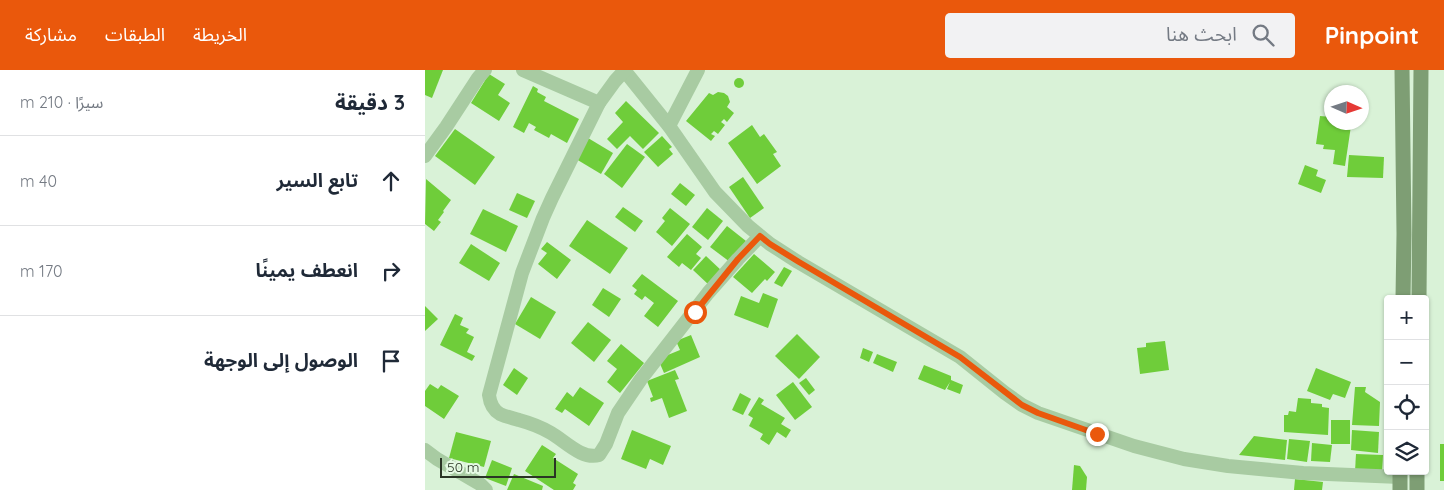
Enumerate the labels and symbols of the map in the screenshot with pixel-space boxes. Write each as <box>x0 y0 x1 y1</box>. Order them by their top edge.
north arrow <box>1324 85 1369 130</box>
route start <box>684 301 707 324</box>
route end <box>1086 423 1109 446</box>
scale bar <box>440 455 556 478</box>

